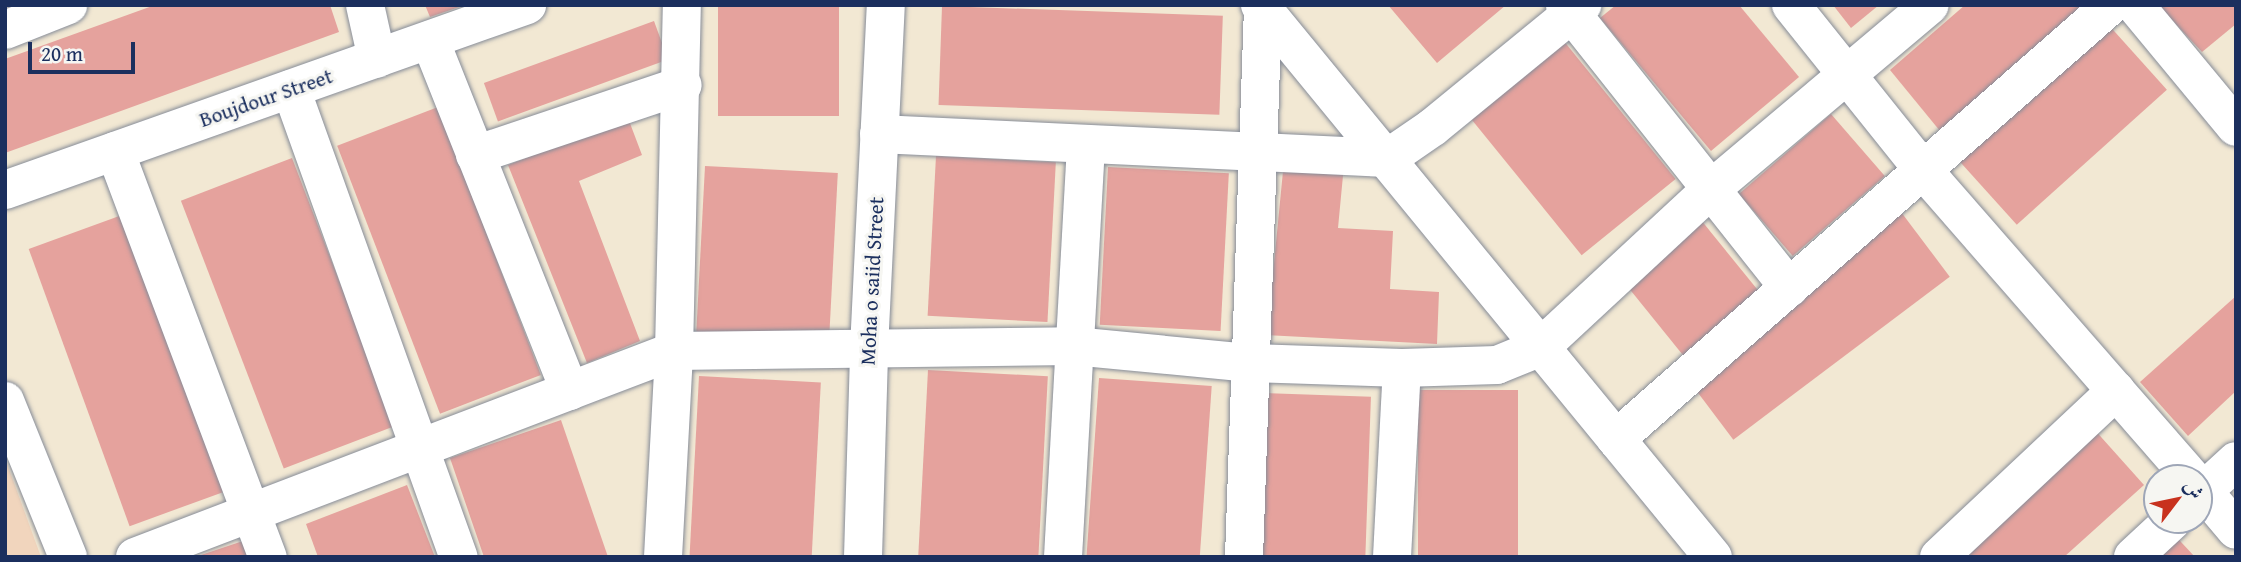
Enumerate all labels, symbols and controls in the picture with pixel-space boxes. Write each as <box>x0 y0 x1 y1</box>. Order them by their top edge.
scale bar <box>32 28 138 72</box>
text: 20 m <box>41 38 83 69</box>
street label: Boujdour Street <box>196 63 336 133</box>
street label: Moha o saiid Street <box>855 196 889 366</box>
north arrow <box>2143 464 2213 534</box>
text: ش <box>2177 474 2211 504</box>

